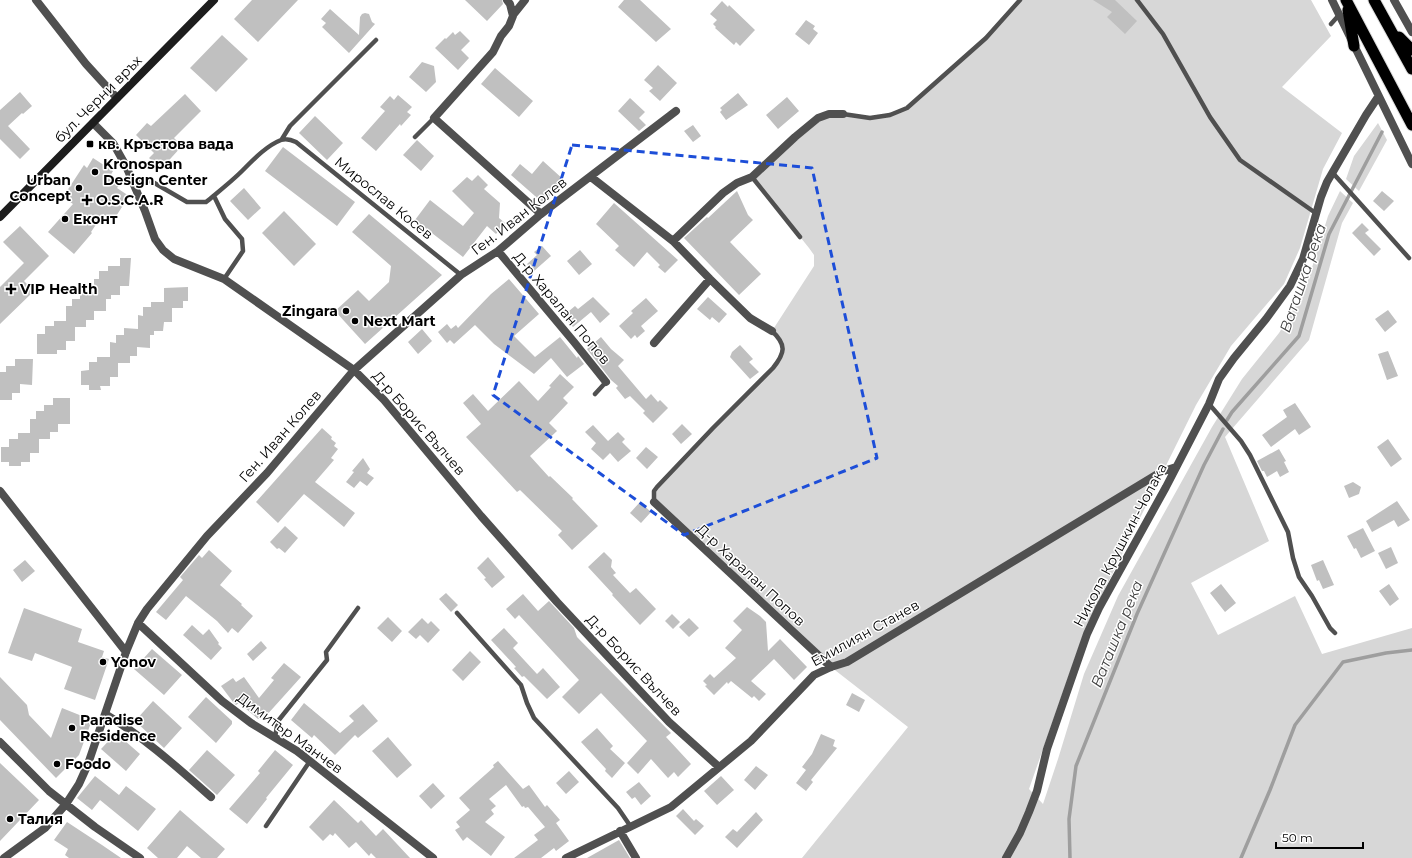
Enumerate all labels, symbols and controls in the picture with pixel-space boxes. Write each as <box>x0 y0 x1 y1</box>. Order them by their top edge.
street label: бул. Черни връх <box>50 51 146 147</box>
place label: кв. Кръстова вада <box>98 135 234 153</box>
marker: кв. Кръстова вада <box>85 139 95 149</box>
street label: Мирослав Косев <box>331 153 437 243</box>
place label: Kronospan Design Center <box>103 155 208 189</box>
marker: Kronospan Design Center <box>90 167 100 177</box>
place label: Urban Concept <box>9 171 71 205</box>
street label: Ген. Иван Колев <box>467 173 571 259</box>
marker: Urban Concept <box>74 183 84 193</box>
place label: O.S.C.A.R <box>96 191 164 209</box>
marker: O.S.C.A.R <box>81 194 93 206</box>
place label: Еконт <box>73 210 118 228</box>
marker: Еконт <box>60 214 70 224</box>
water label: Ваташка река <box>1275 221 1330 335</box>
street label: Д-р Харалан Попов <box>510 248 614 368</box>
place label: VIP Health <box>19 280 98 298</box>
marker: VIP Health <box>5 283 17 295</box>
place label: Zingara <box>282 302 338 320</box>
marker: Zingara <box>341 306 351 316</box>
place label: Next Mart <box>363 312 436 330</box>
marker: Next Mart <box>350 316 360 326</box>
street label: Д-р Борис Вълчев <box>369 367 469 479</box>
street label: Ген. Иван Колев <box>235 386 325 486</box>
street label: Никола Крушкин-Чолака <box>1069 460 1171 630</box>
street label: Д-р Харалан Попов <box>693 520 809 630</box>
water label: Ваташка река <box>1086 577 1147 690</box>
street label: Емилиян Станев <box>808 596 922 670</box>
street label: Д-р Борис Вълчев <box>582 610 686 720</box>
place label: Yonov <box>110 653 156 671</box>
marker: Yonov <box>98 657 108 667</box>
street label: Димитър Манчев <box>233 688 347 778</box>
place label: Paradise Residence <box>80 711 156 745</box>
marker: Paradise Residence <box>67 723 77 733</box>
place label: Foodo <box>65 755 111 773</box>
marker: Foodo <box>52 759 62 769</box>
place label: Талия <box>18 810 63 828</box>
marker: Талия <box>5 814 15 824</box>
scale bar <box>1276 824 1363 850</box>
text: 50 m <box>1282 830 1313 845</box>

